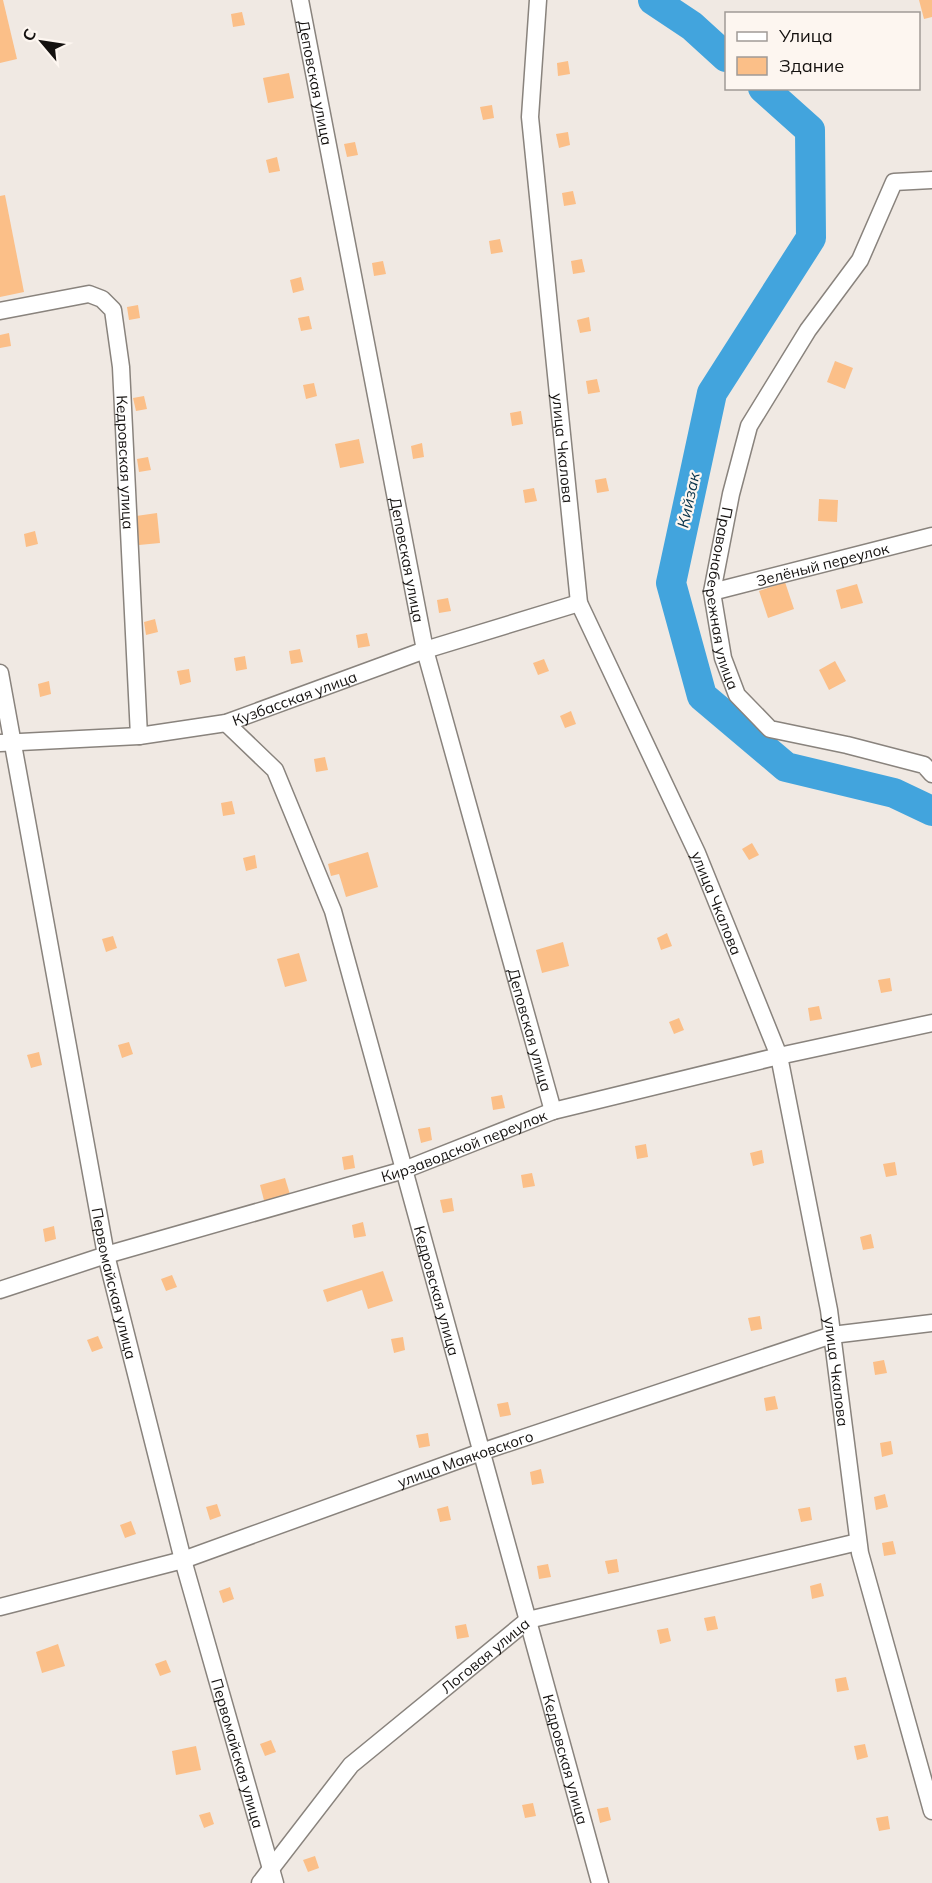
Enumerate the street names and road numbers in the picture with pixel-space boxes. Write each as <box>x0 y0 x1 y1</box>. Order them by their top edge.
street label: Деповская улица <box>295 18 337 147</box>
street label: улица Чкалова <box>548 392 578 504</box>
street label: Кедровская улица <box>113 395 138 530</box>
street label: Деповская улица <box>386 496 429 624</box>
street label: Правонабережная улица <box>702 506 743 692</box>
street label: Зелёный переулок <box>754 538 892 590</box>
street label: Кузбасская улица <box>229 666 359 729</box>
street label: улица Чкалова <box>688 848 747 958</box>
street label: Деповская улица <box>504 966 557 1094</box>
street label: Кирзаводской переулок <box>379 1105 550 1186</box>
street label: Первомайская улица <box>88 1206 141 1361</box>
street label: Кедровская улица <box>410 1223 464 1358</box>
street label: улица Чкалова <box>820 1316 853 1427</box>
street label: улица Маяковского <box>395 1426 536 1491</box>
street label: Логовая улица <box>437 1613 533 1697</box>
street label: Первомайская улица <box>208 1676 268 1830</box>
street label: Кедровская улица <box>539 1692 593 1826</box>

